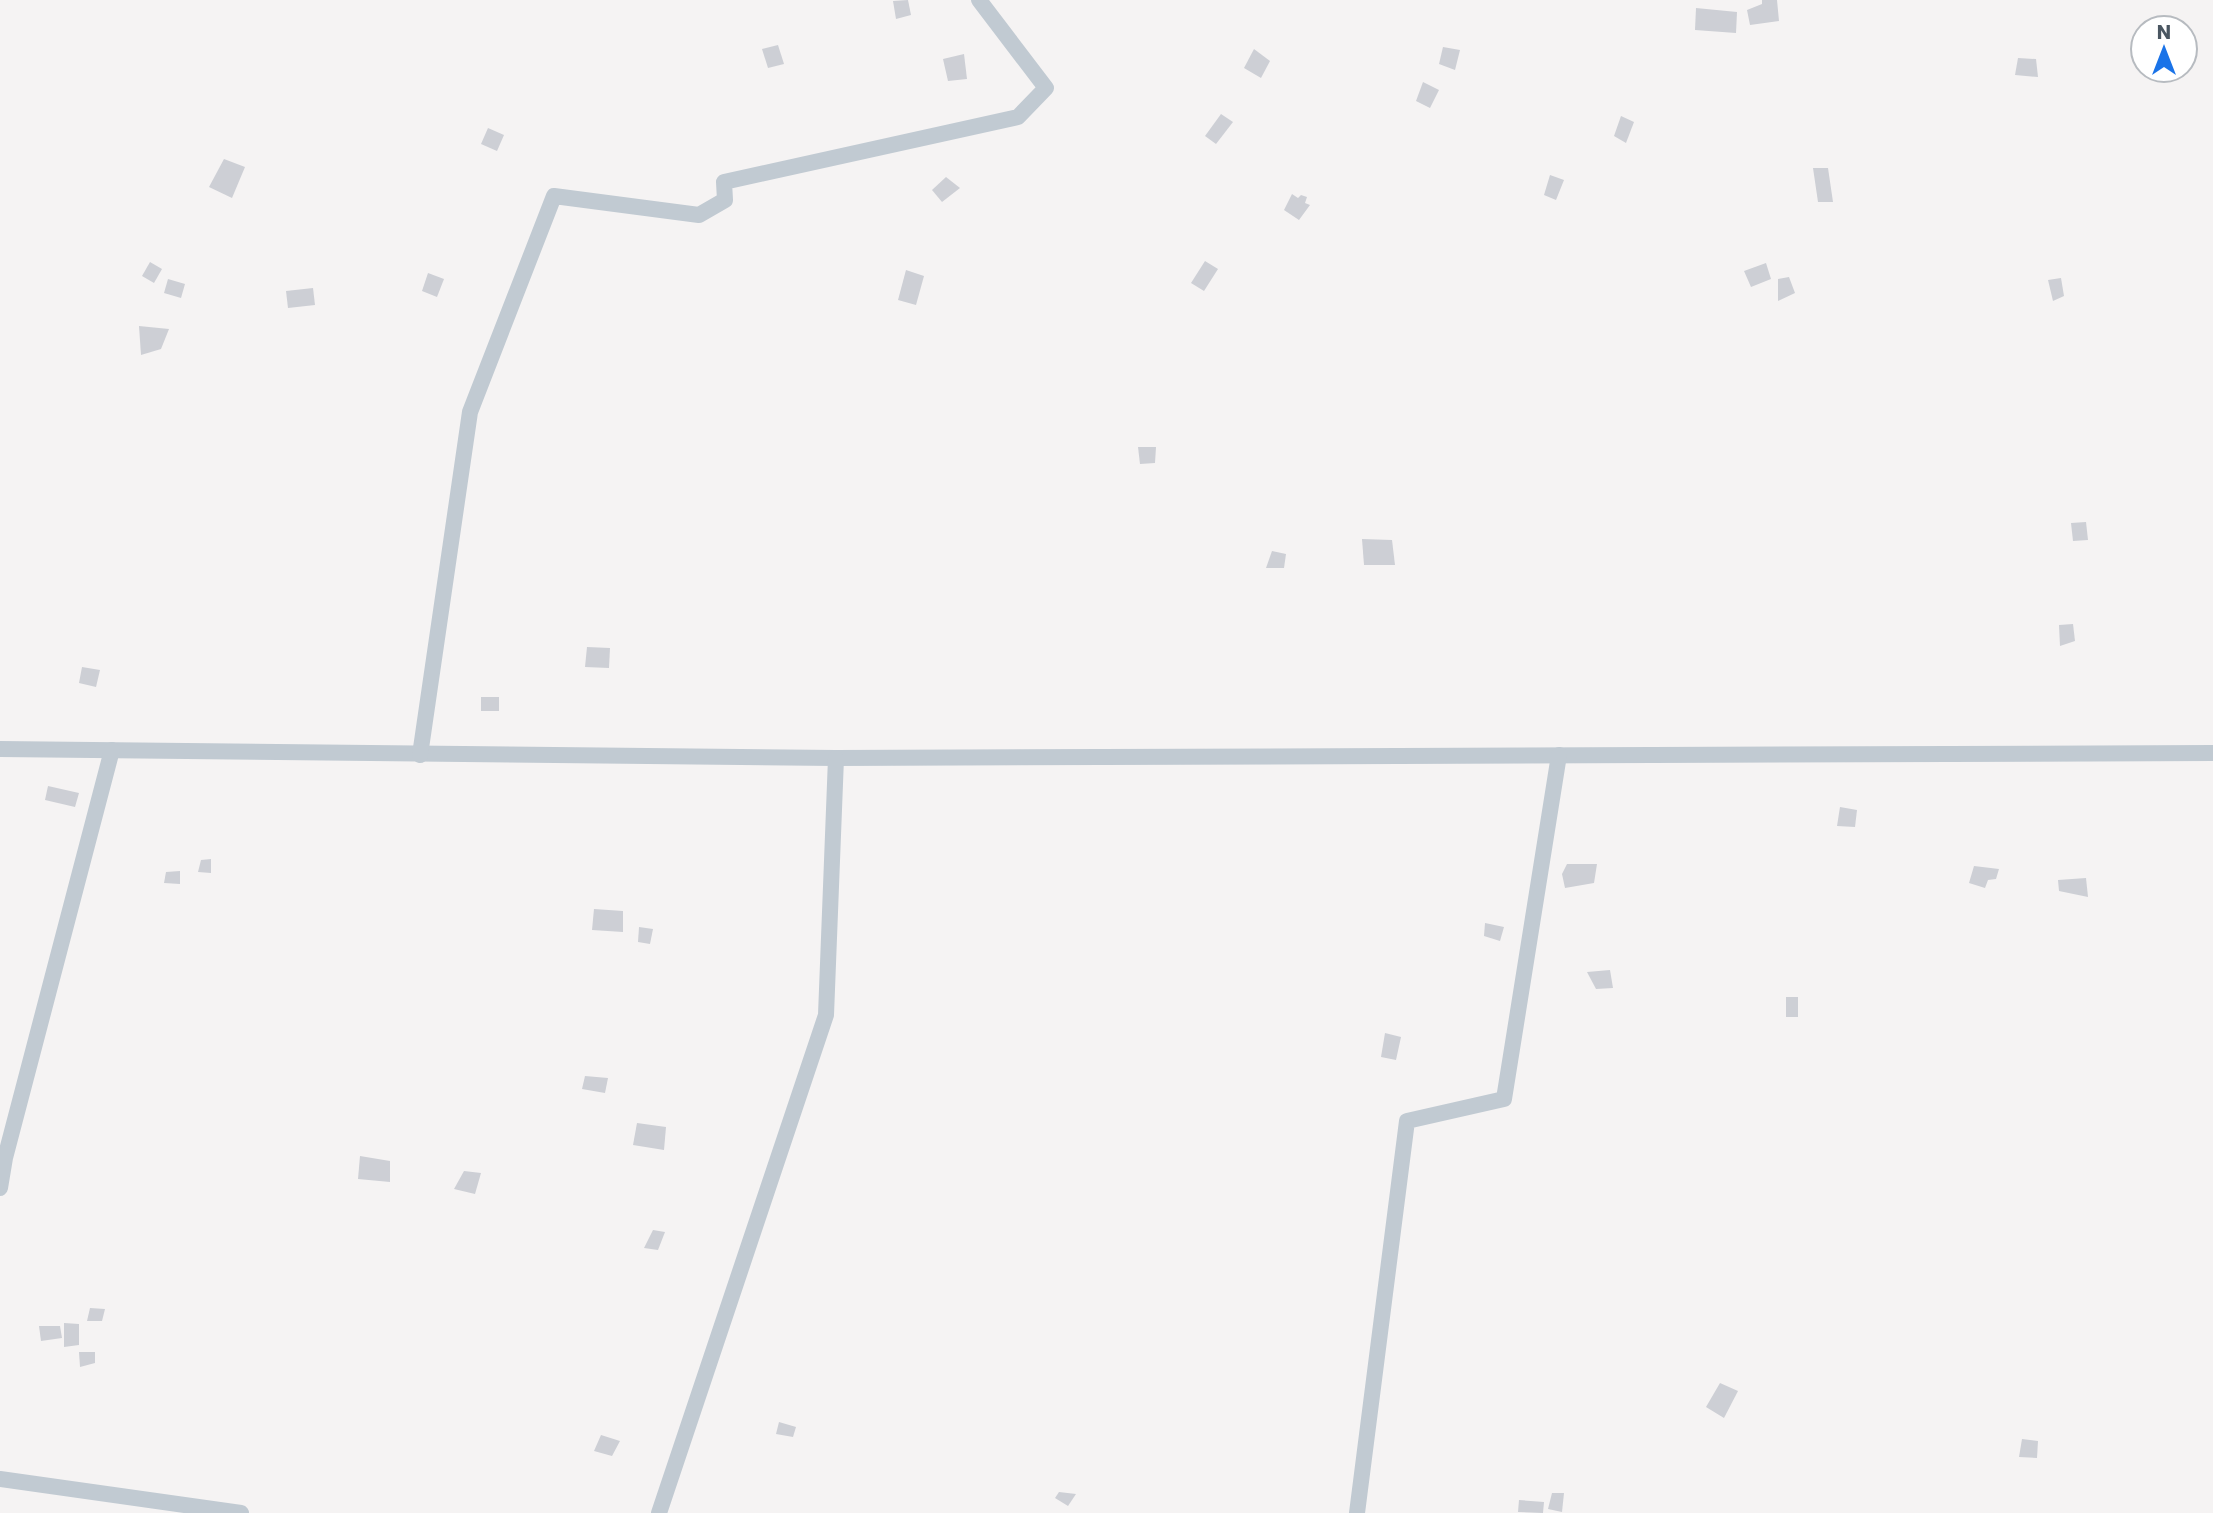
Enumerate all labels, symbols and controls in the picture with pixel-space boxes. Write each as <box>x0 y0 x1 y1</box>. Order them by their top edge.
north arrow <box>2129 14 2199 84</box>
text: N <box>2157 19 2171 46</box>

